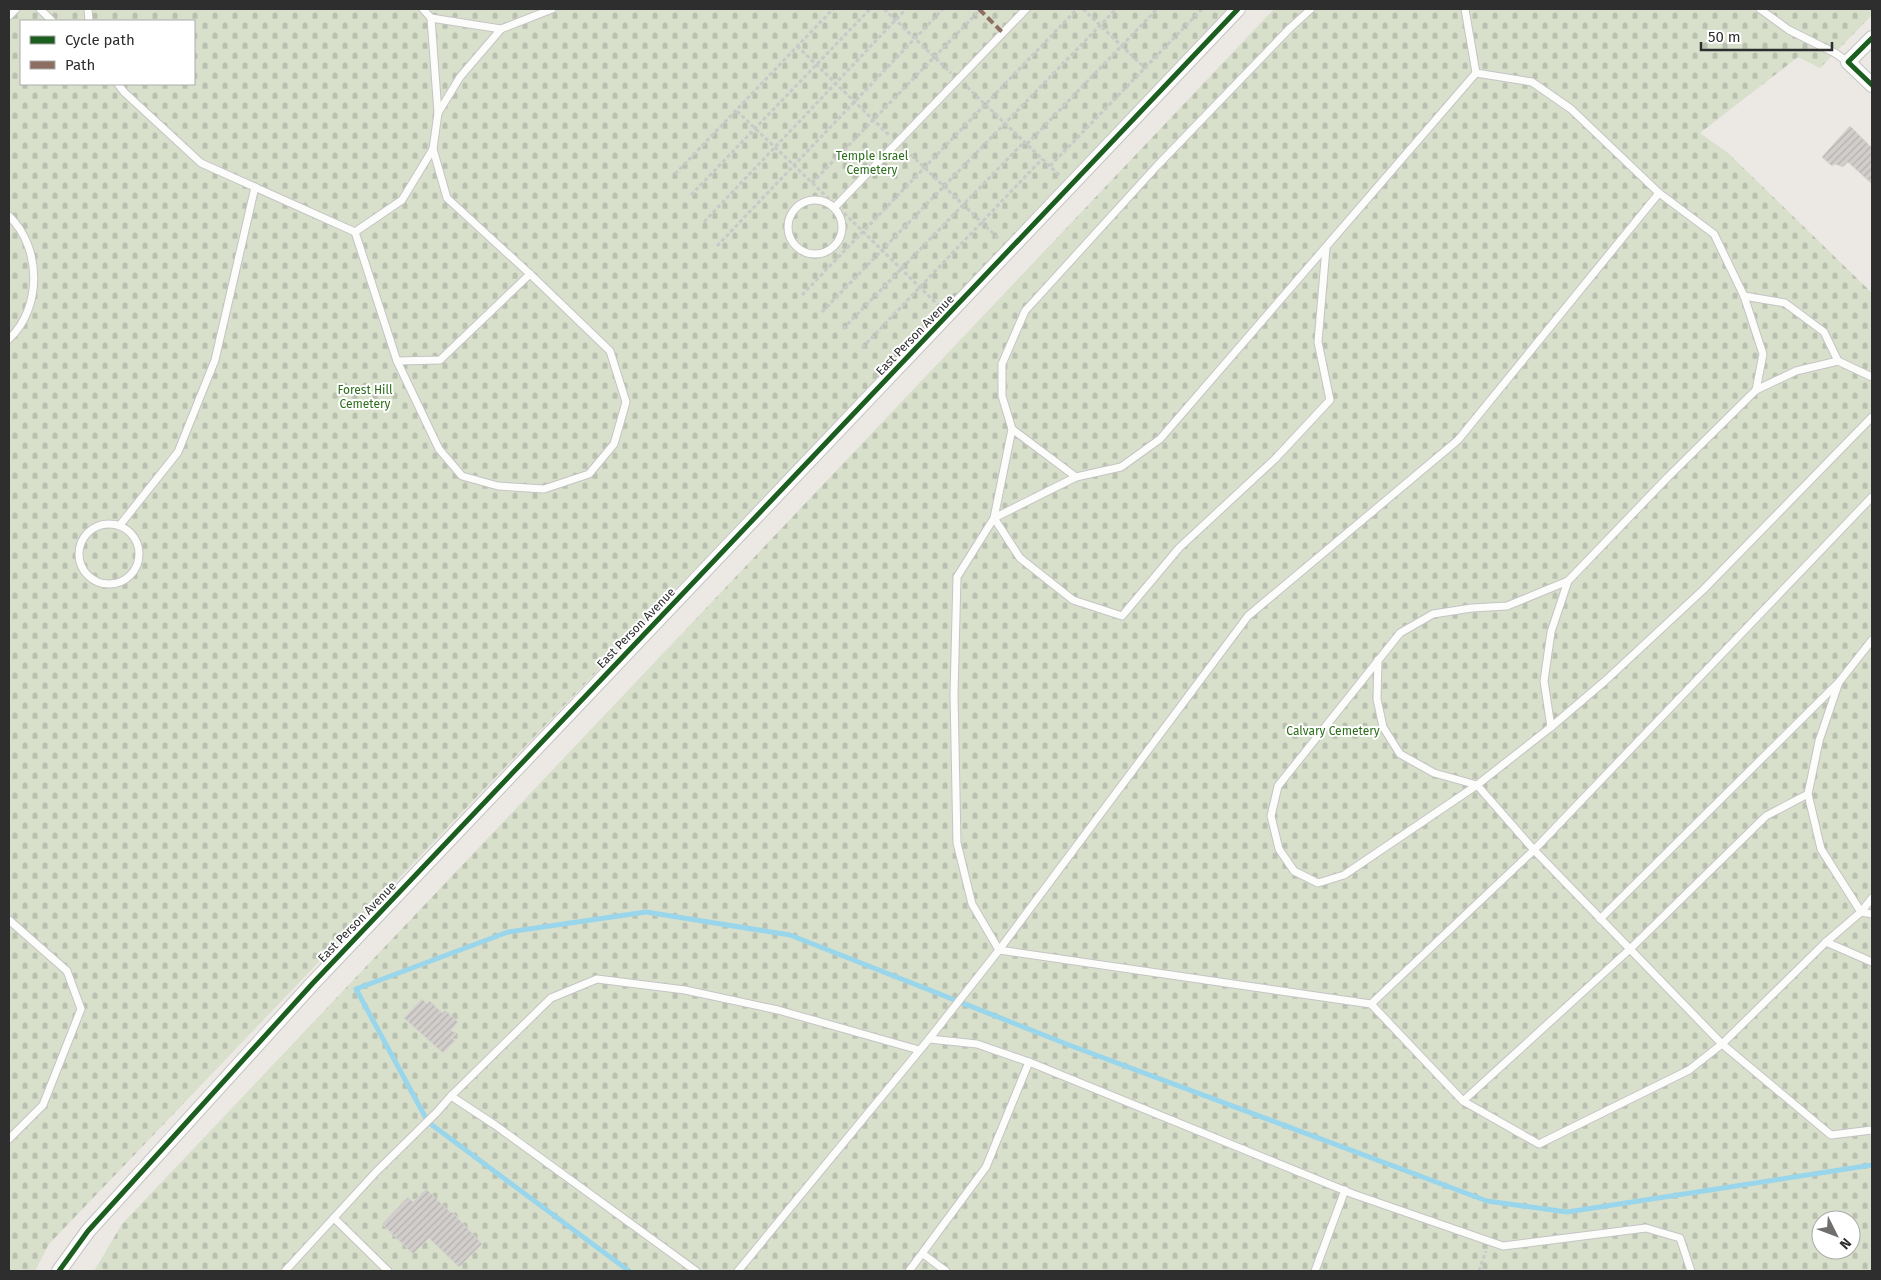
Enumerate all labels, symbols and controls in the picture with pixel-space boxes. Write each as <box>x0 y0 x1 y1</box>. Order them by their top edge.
legend <box>20 20 195 85</box>
scale bar <box>1701 20 1832 52</box>
text: 50 m <box>1708 28 1741 46</box>
text: Cycle path <box>65 31 135 49</box>
text: Path <box>65 56 95 74</box>
park label: Temple Israel Cemetery <box>836 149 909 177</box>
street label: East Person Avenue <box>873 292 957 378</box>
park label: Forest Hill Cemetery <box>338 383 393 411</box>
street label: East Person Avenue <box>594 585 678 671</box>
park label: Calvary Cemetery <box>1286 724 1380 738</box>
street label: East Person Avenue <box>315 879 399 965</box>
north arrow <box>1811 1210 1861 1260</box>
text: N <box>1836 1234 1855 1253</box>

